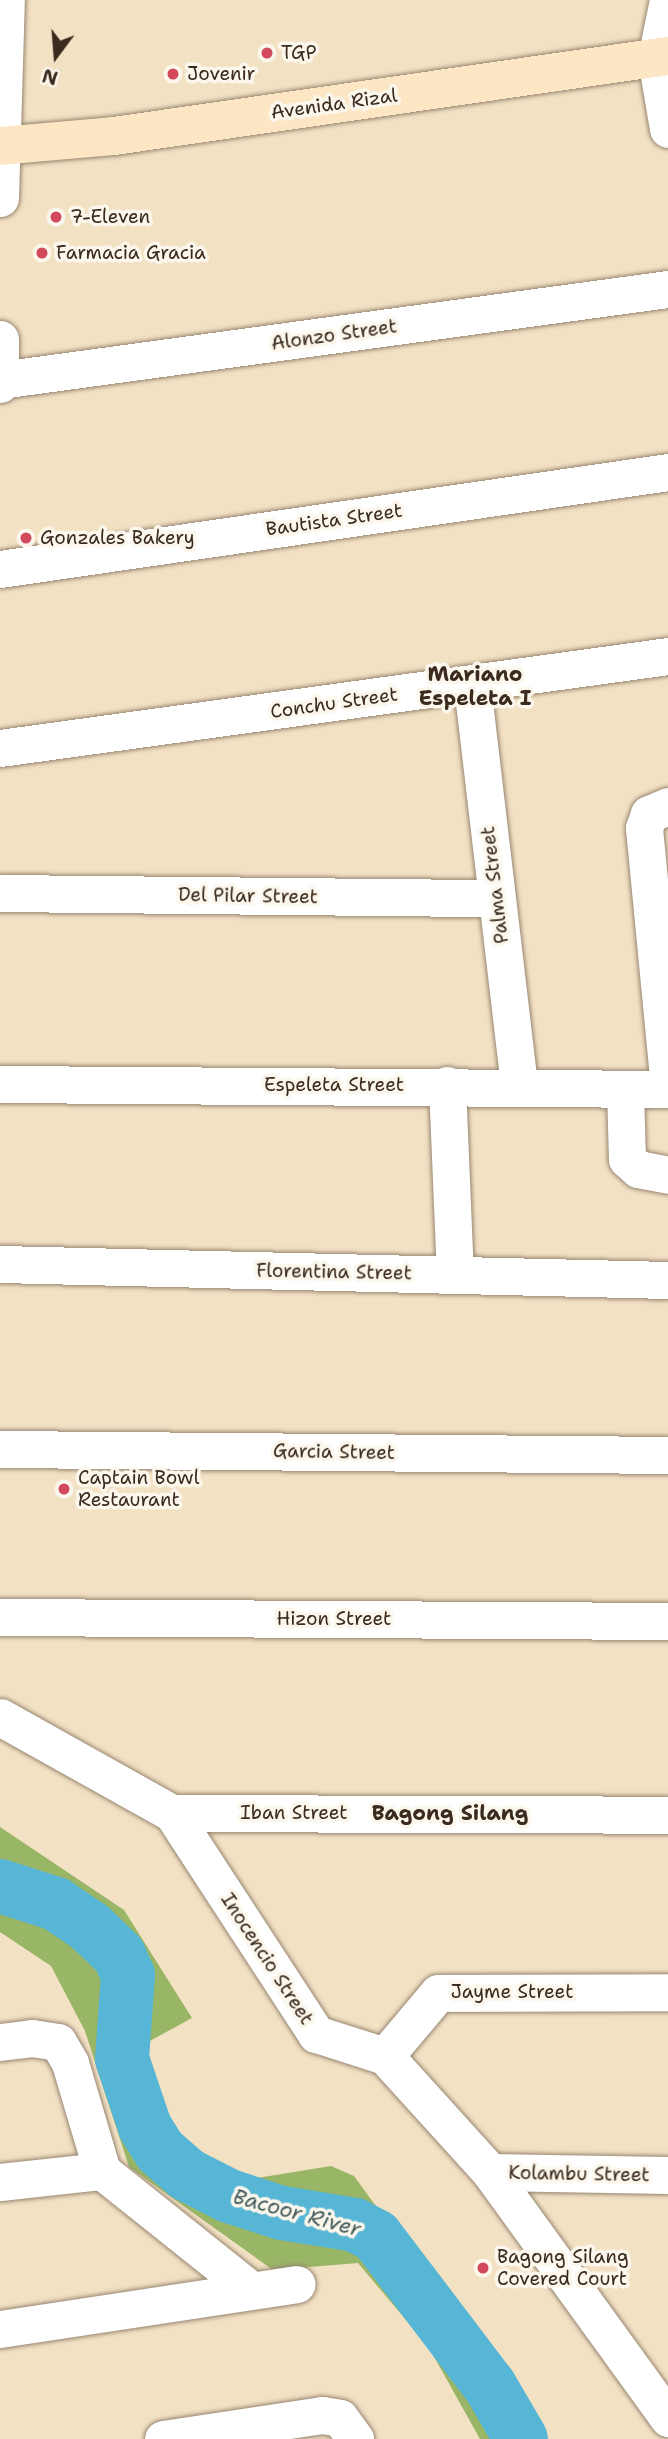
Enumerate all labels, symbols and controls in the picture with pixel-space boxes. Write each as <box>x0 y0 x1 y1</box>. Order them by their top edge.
north arrow <box>21 21 91 91</box>
place label: TGP <box>281 42 316 64</box>
marker: TGP <box>259 45 275 61</box>
text: N <box>39 63 61 91</box>
place label: Jovenir <box>187 63 255 85</box>
marker: Jovenir <box>165 66 181 82</box>
street label: Avenida Rizal <box>269 84 399 124</box>
place label: 7-Eleven <box>70 206 150 228</box>
marker: 7-Eleven <box>48 209 64 225</box>
place label: Farmacia Gracia <box>56 242 206 264</box>
marker: Farmacia Gracia <box>34 245 50 261</box>
street label: Alonzo Street <box>270 315 398 355</box>
street label: Bautista Street <box>264 499 404 541</box>
place label: Gonzales Bakery <box>40 527 195 549</box>
marker: Gonzales Bakery <box>18 530 34 546</box>
district label: Mariano Espeleta I <box>419 661 531 711</box>
street label: Conchu Street <box>269 683 399 723</box>
street label: Palma Street <box>476 825 514 945</box>
street label: Del Pilar Street <box>178 883 318 909</box>
street label: Espeleta Street <box>264 1074 404 1096</box>
street label: Florentina Street <box>256 1259 412 1285</box>
street label: Garcia Street <box>273 1440 395 1464</box>
place label: Captain Bowl Restaurant <box>78 1467 199 1511</box>
marker: Captain Bowl Restaurant <box>56 1481 72 1497</box>
street label: Hizon Street <box>277 1608 391 1630</box>
district label: Bagong Silang <box>372 1800 528 1826</box>
street label: Iban Street <box>240 1802 348 1824</box>
street label: Inocencio Street <box>216 1889 318 2029</box>
street label: Jayme Street <box>451 1981 573 2003</box>
street label: Kolambu Street <box>508 2161 650 2187</box>
water label: Bacoor River <box>230 2184 364 2242</box>
place label: Bagong Silang Covered Court <box>497 2246 629 2290</box>
marker: Bagong Silang Covered Court <box>475 2260 491 2276</box>

